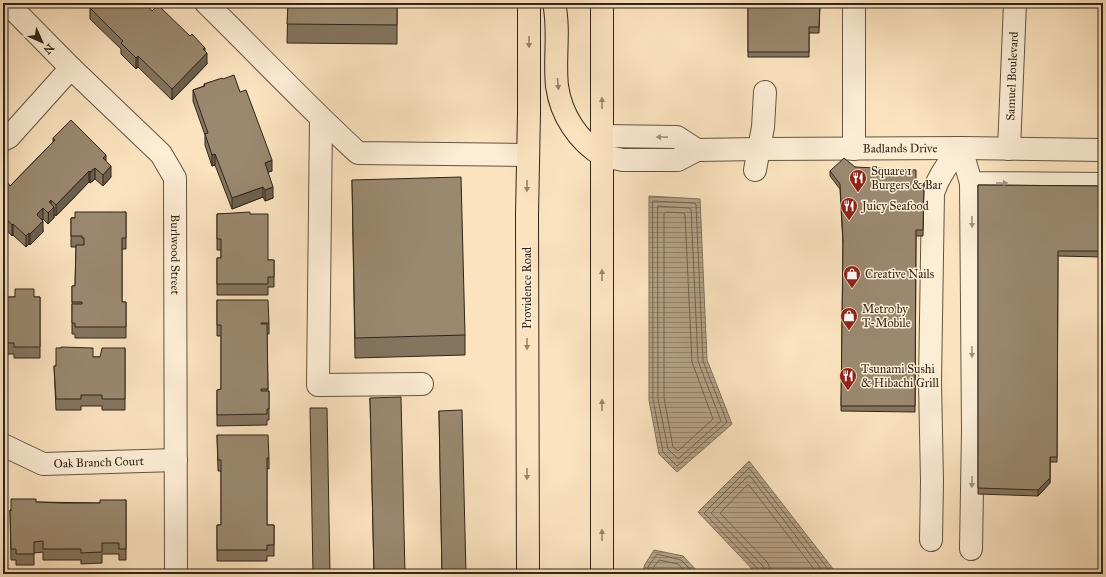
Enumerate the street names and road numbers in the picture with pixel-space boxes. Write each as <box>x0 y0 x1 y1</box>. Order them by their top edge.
street label: Samuel Boulevard <box>1003 31 1021 121</box>
street label: Badlands Drive <box>863 141 937 155</box>
street label: Burlwood Street <box>168 214 182 296</box>
street label: Providence Road <box>520 247 534 329</box>
street label: Oak Branch Court <box>53 454 145 471</box>

